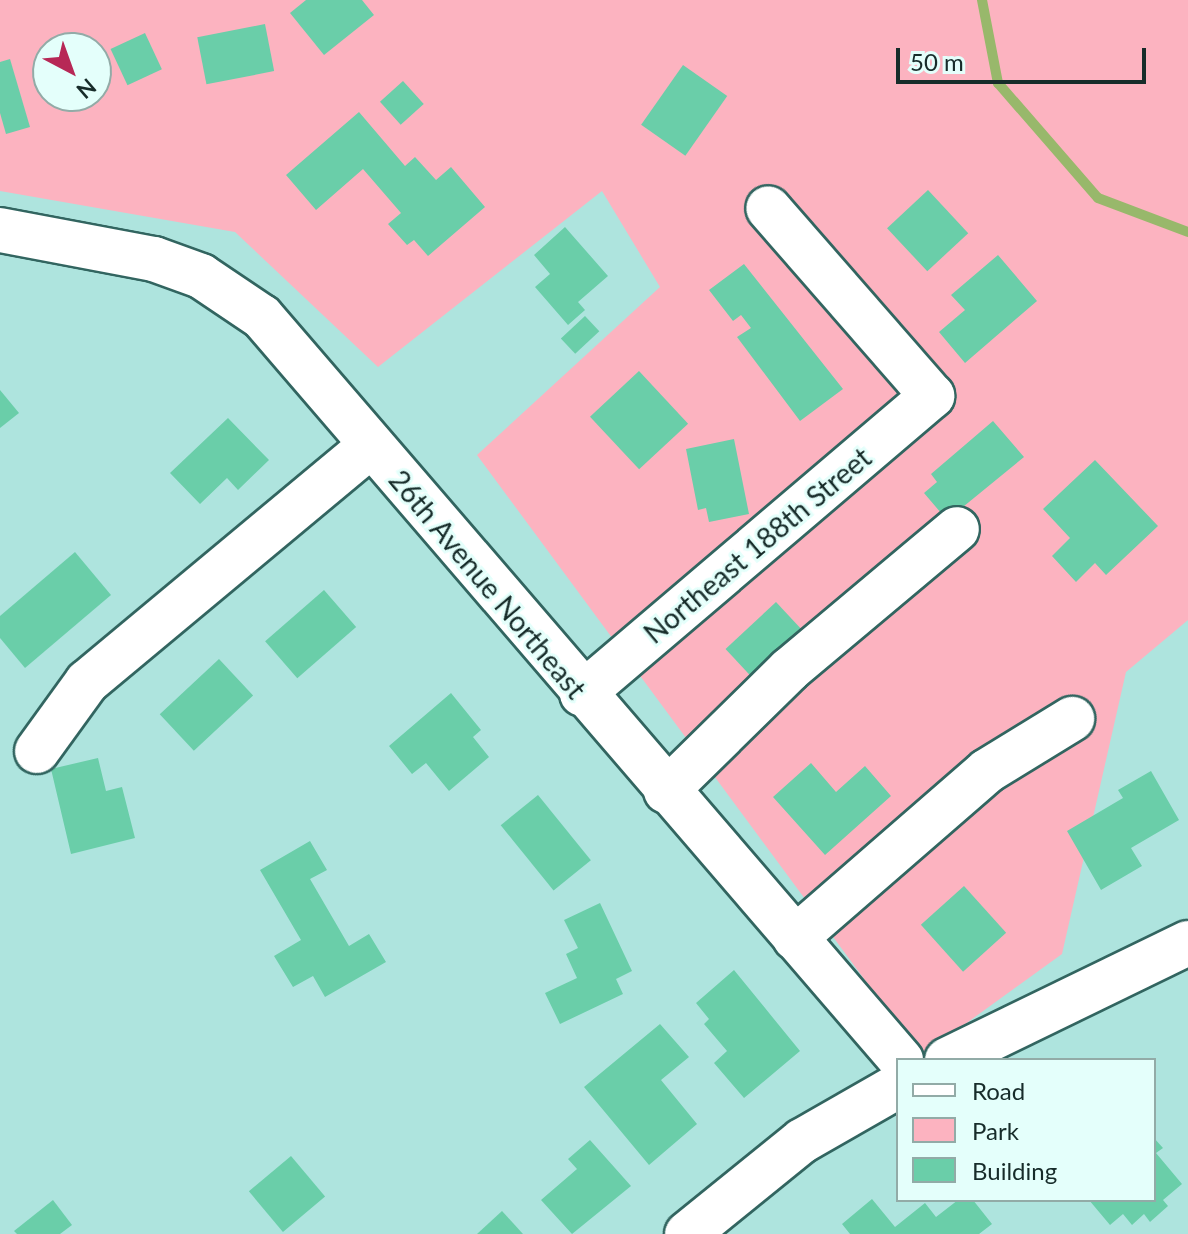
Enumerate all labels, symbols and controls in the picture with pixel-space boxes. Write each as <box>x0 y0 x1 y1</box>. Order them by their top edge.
north arrow <box>32 32 112 112</box>
scale bar <box>900 32 1150 82</box>
text: 50 m <box>910 47 964 76</box>
text: N <box>72 73 102 105</box>
street label: Northeast 188th Street <box>637 440 877 650</box>
street label: 26th Avenue Northeast <box>382 463 594 705</box>
legend <box>896 1058 1156 1202</box>
text: Road <box>972 1076 1025 1105</box>
text: Park <box>972 1116 1019 1145</box>
text: Building <box>972 1156 1057 1185</box>

